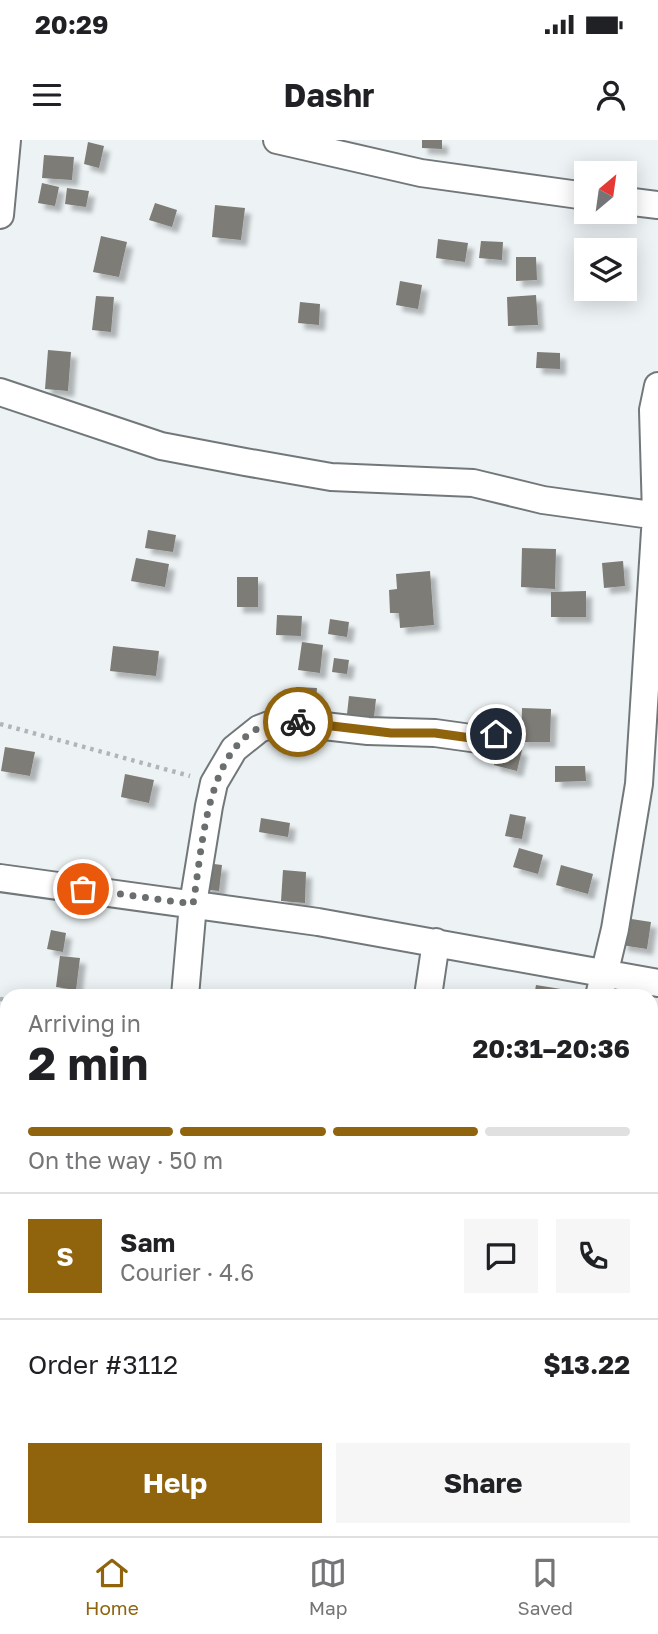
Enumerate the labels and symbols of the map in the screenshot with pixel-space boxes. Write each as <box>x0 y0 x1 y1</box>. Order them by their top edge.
north arrow <box>574 161 637 224</box>
courier <box>263 687 333 757</box>
pin <box>466 704 526 764</box>
pin <box>53 859 113 919</box>

